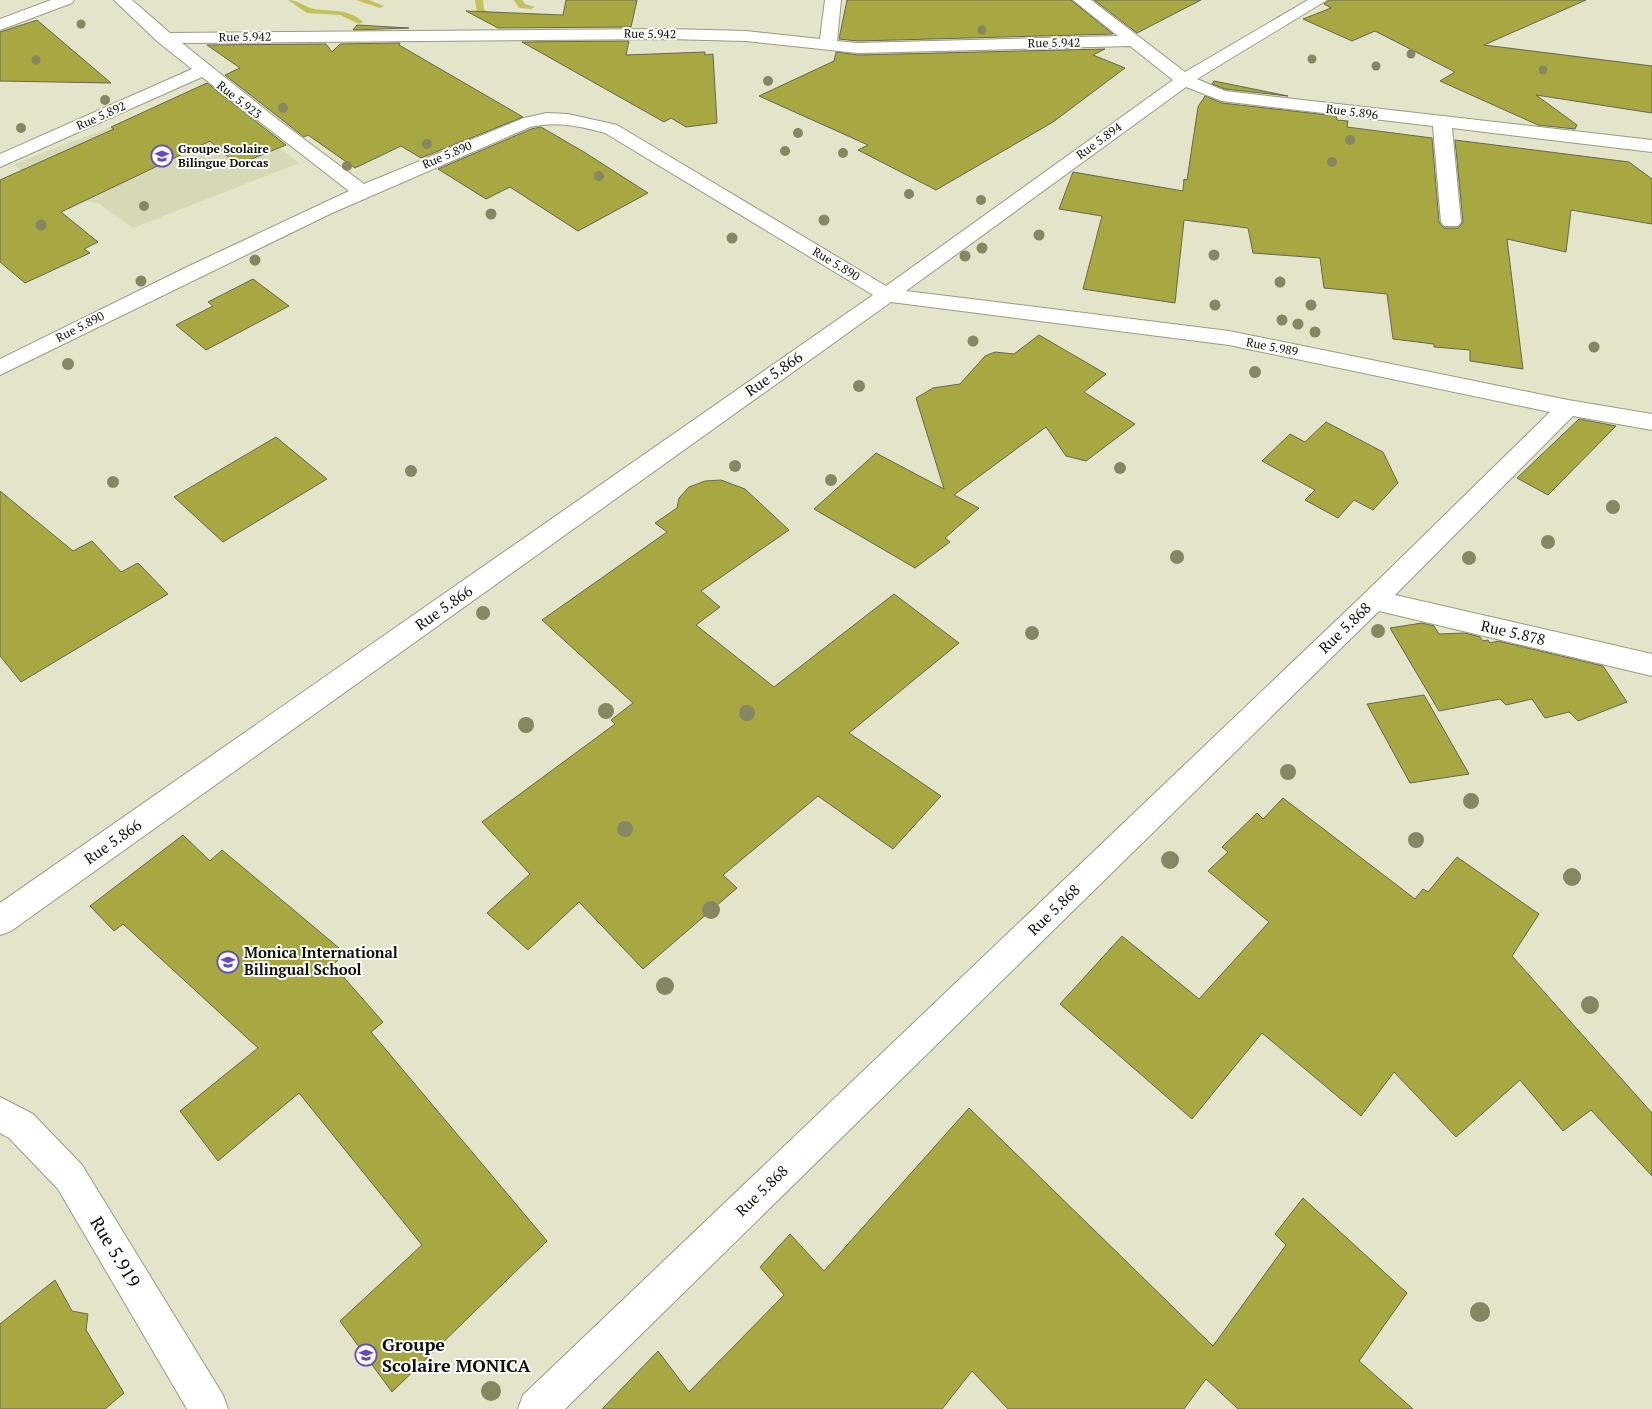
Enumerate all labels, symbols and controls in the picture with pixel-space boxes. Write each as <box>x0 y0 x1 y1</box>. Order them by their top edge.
street label: Rue 5.942 <box>624 26 676 41</box>
street label: Rue 5.942 <box>219 29 271 44</box>
street label: Rue 5.942 <box>1028 35 1080 50</box>
street label: Rue 5.923 <box>214 78 265 122</box>
street label: Rue 5.892 <box>74 98 128 133</box>
street label: Rue 5.896 <box>1325 101 1380 122</box>
street label: Rue 5.894 <box>1073 119 1125 162</box>
street label: Rue 5.890 <box>420 137 474 172</box>
place label: Groupe Scolaire Bilingue Dorcas <box>178 141 270 170</box>
school or university icon: Groupe Scolaire Bilingue Dorcas <box>150 144 174 168</box>
street label: Rue 5.890 <box>810 244 863 283</box>
street label: Rue 5.890 <box>53 308 107 345</box>
street label: Rue 5.989 <box>1245 334 1299 359</box>
street label: Rue 5.866 <box>741 346 806 400</box>
street label: Rue 5.866 <box>411 580 476 634</box>
street label: Rue 5.868 <box>1314 597 1375 657</box>
street label: Rue 5.878 <box>1479 615 1547 649</box>
street label: Rue 5.866 <box>80 814 145 868</box>
street label: Rue 5.868 <box>1023 879 1084 939</box>
place label: Monica International Bilingual School <box>244 942 398 979</box>
school or university icon: Monica International Bilingual School <box>216 950 240 974</box>
street label: Rue 5.868 <box>731 1160 792 1220</box>
street label: Rue 5.919 <box>85 1212 146 1291</box>
place label: Groupe Scolaire MONICA <box>382 1332 531 1377</box>
school or university icon: Groupe Scolaire MONICA <box>354 1343 378 1367</box>

